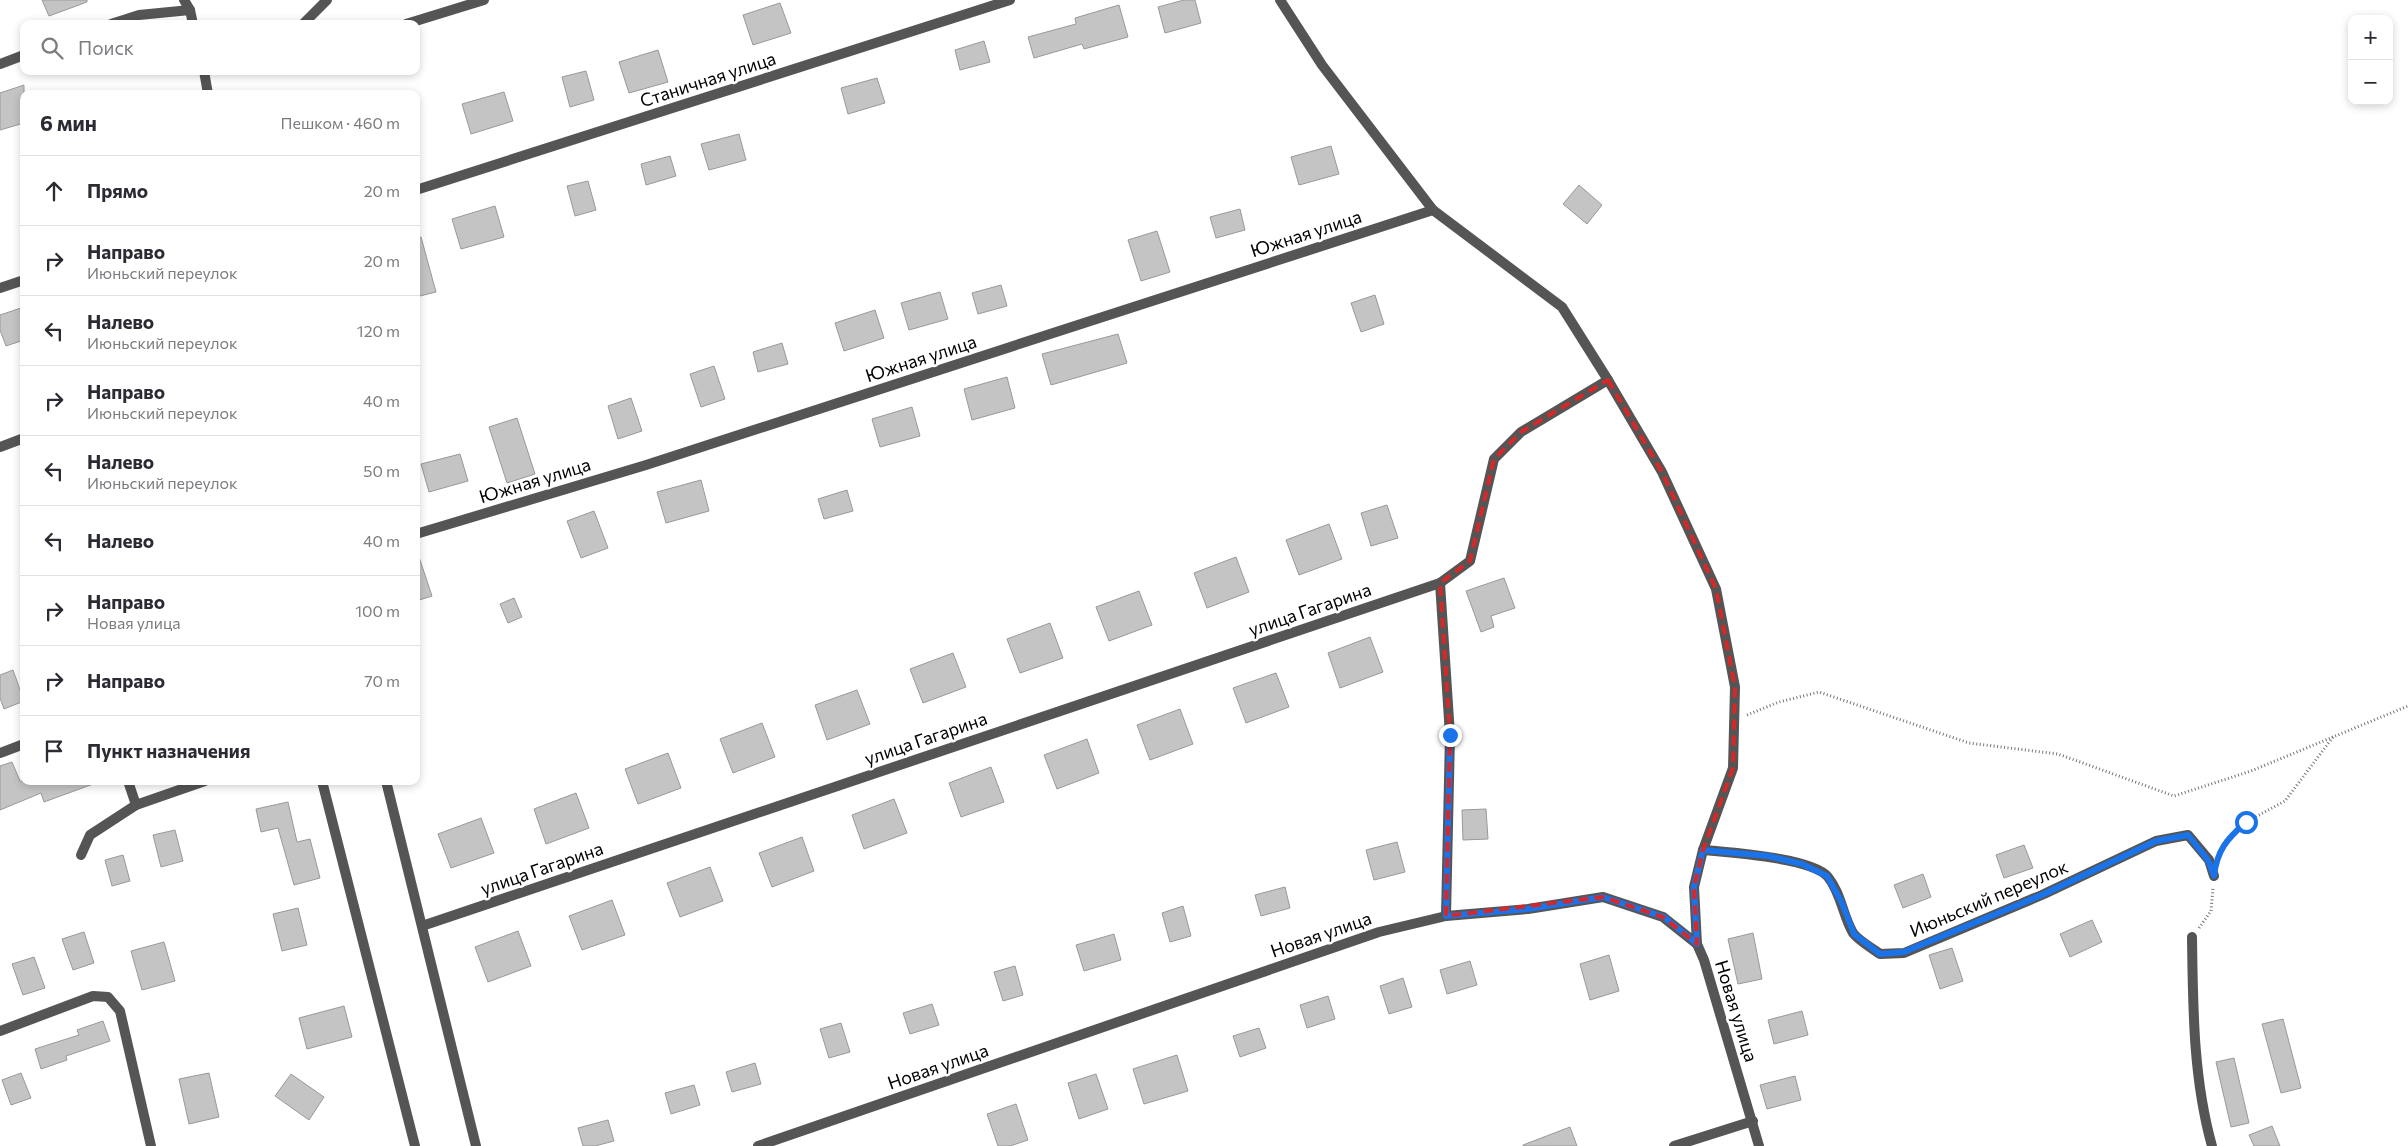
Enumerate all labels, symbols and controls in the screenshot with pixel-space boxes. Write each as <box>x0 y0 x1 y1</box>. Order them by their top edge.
map controls <box>2348 15 2393 105</box>
button: + <box>2348 15 2393 60</box>
search box <box>20 20 420 75</box>
icon: search <box>38 34 66 62</box>
text: Поиск <box>78 36 134 59</box>
street label: Станичная улица <box>637 47 778 111</box>
button: − <box>2348 60 2393 105</box>
text: 6 мин <box>40 110 97 135</box>
text: Пешком · 460 m <box>281 113 400 132</box>
icon: ahead <box>40 177 68 205</box>
text: Прямо <box>87 179 148 202</box>
text: 20 m <box>364 181 400 200</box>
street label: Южная улица <box>1247 205 1364 261</box>
text: Направо <box>87 240 165 263</box>
icon: right <box>40 247 68 275</box>
text: 20 m <box>364 251 400 270</box>
text: Июньский переулок <box>87 263 238 282</box>
text: Налево <box>87 310 154 333</box>
icon: left <box>40 317 68 345</box>
text: 120 m <box>357 321 400 340</box>
street label: Южная улица <box>862 330 979 386</box>
text: Июньский переулок <box>87 333 238 352</box>
text: Направо <box>87 380 165 403</box>
icon: right <box>40 387 68 415</box>
text: 40 m <box>363 391 400 410</box>
text: Июньский переулок <box>87 403 238 422</box>
text: Налево <box>87 450 154 473</box>
street label: Южная улица <box>476 453 593 507</box>
icon: left <box>40 457 68 485</box>
text: 50 m <box>363 461 400 480</box>
text: Июньский переулок <box>87 473 238 492</box>
icon: left <box>40 527 68 555</box>
text: Налево <box>87 529 154 552</box>
text: 40 m <box>363 531 400 550</box>
street label: улица Гагарина <box>1245 578 1374 640</box>
text: Направо <box>87 590 165 613</box>
icon: right <box>40 597 68 625</box>
text: 100 m <box>355 601 400 620</box>
text: Новая улица <box>87 613 181 632</box>
icon: right <box>40 667 68 695</box>
text: Направо <box>87 669 165 692</box>
text: 70 m <box>364 671 400 690</box>
street label: улица Гагарина <box>861 707 990 769</box>
route end <box>1439 724 1462 747</box>
icon: arrive <box>40 737 68 765</box>
text: Пункт назначения <box>87 739 250 762</box>
route start <box>2235 811 2258 834</box>
street label: улица Гагарина <box>477 837 606 899</box>
street label: Июньский переулок <box>1906 855 2071 941</box>
street label: Новая улица <box>1267 907 1374 962</box>
street label: Новая улица <box>1711 957 1763 1064</box>
street label: Новая улица <box>884 1039 991 1094</box>

